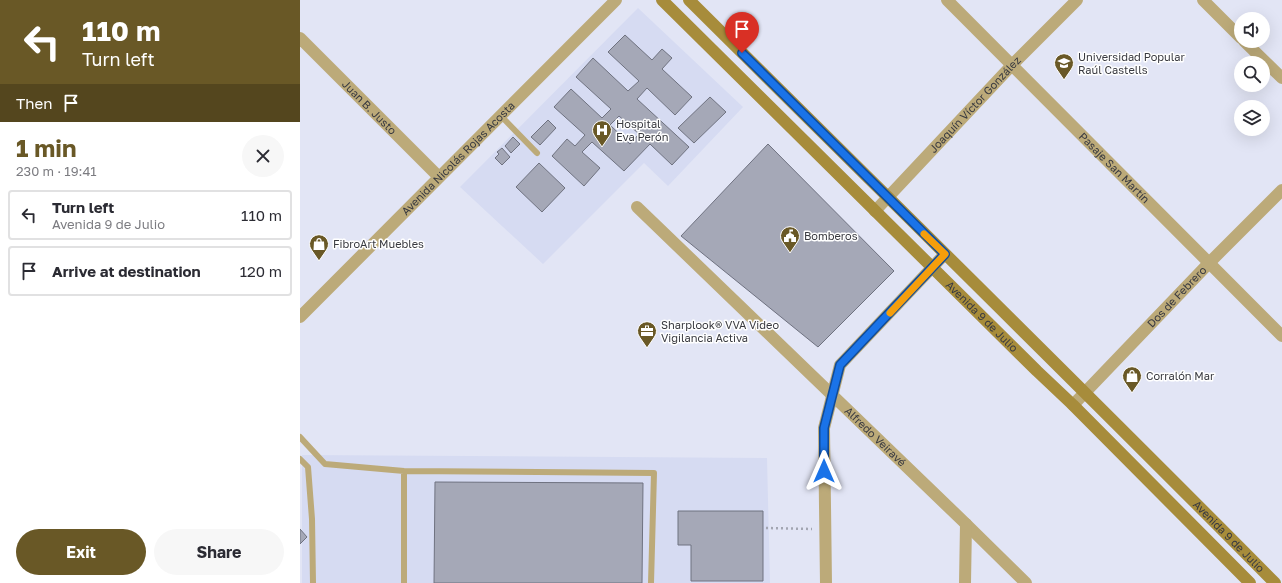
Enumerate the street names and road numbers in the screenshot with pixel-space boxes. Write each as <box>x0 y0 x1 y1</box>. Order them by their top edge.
street label: Joaquín Víctor González <box>926 53 1023 155</box>
street label: Juan B. Justo <box>340 77 400 137</box>
street label: Avenida Nicolás Rojas Acosta <box>399 99 517 217</box>
street label: Pasaje San Martín <box>1077 129 1153 206</box>
street label: Dos de Febrero <box>1144 263 1209 330</box>
street label: Avenida 9 de Julio <box>944 278 1021 355</box>
street label: Alfredo Veiravé <box>842 404 909 469</box>
street label: Avenida 9 de Julio <box>1191 498 1268 575</box>

